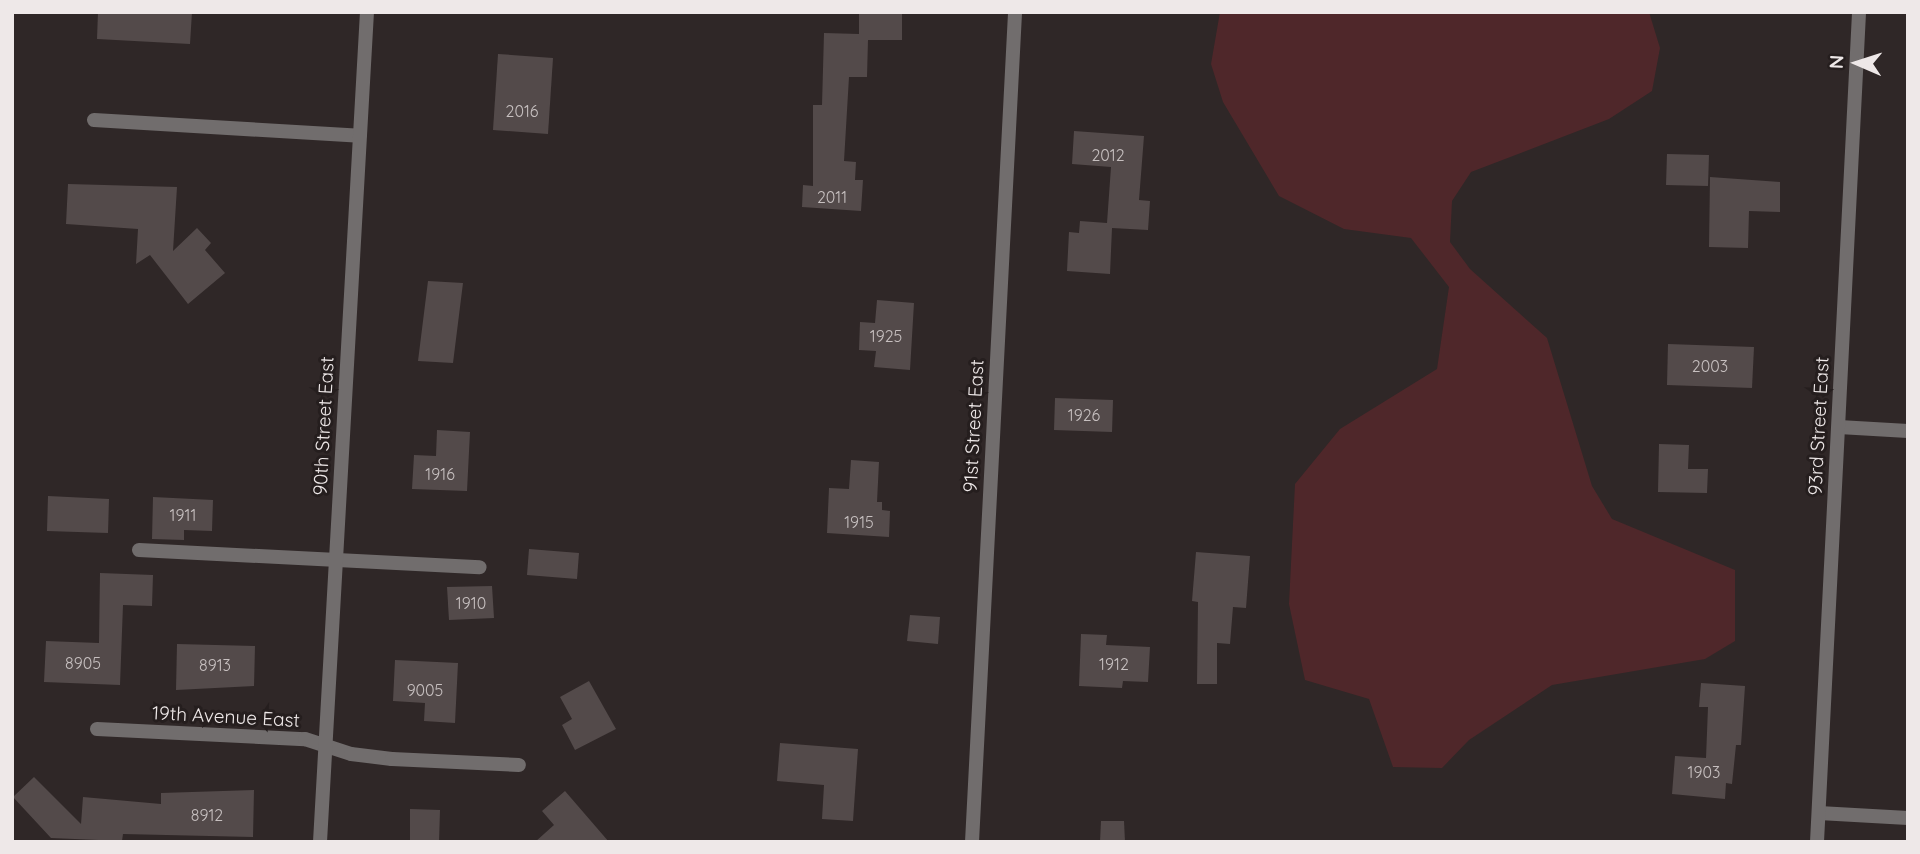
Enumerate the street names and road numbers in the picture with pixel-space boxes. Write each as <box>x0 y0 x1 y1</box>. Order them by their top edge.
street label: 90th Street East <box>309 356 339 496</box>
street label: 93rd Street East <box>1804 356 1834 496</box>
street label: 91st Street East <box>959 359 989 493</box>
street label: 19th Avenue East <box>152 702 300 732</box>

